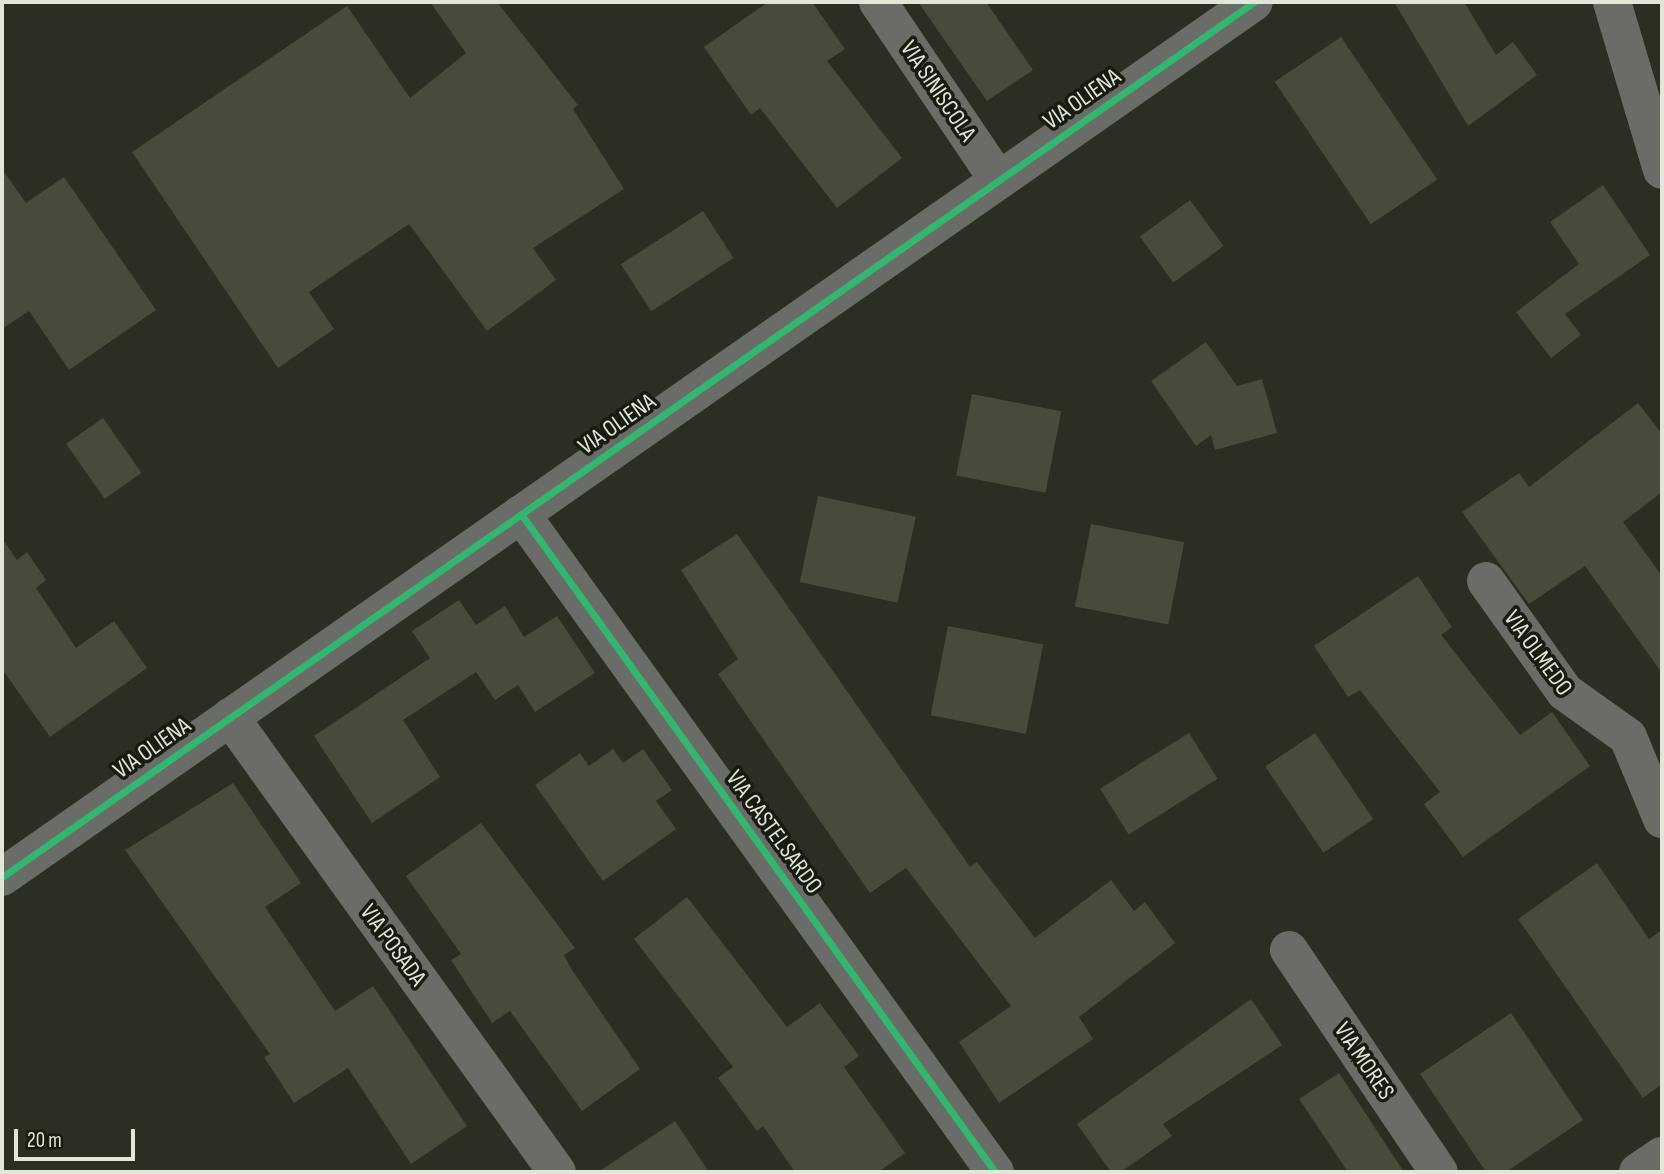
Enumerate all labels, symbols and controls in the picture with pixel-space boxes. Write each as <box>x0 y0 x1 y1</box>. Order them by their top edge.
street label: VIA SINISCOLA <box>894 35 982 147</box>
street label: VIA OLIENA <box>1038 62 1126 136</box>
street label: VIA OLIENA <box>573 387 661 461</box>
street label: VIA OLMEDO <box>1497 605 1579 701</box>
street label: VIA OLIENA <box>108 711 196 785</box>
street label: VIA CASTELSARDO <box>720 765 828 899</box>
street label: VIA POSADA <box>354 899 432 991</box>
street label: VIA MORES <box>1328 1017 1400 1105</box>
scale bar <box>18 1114 138 1158</box>
text: 20 m <box>27 1128 62 1153</box>

